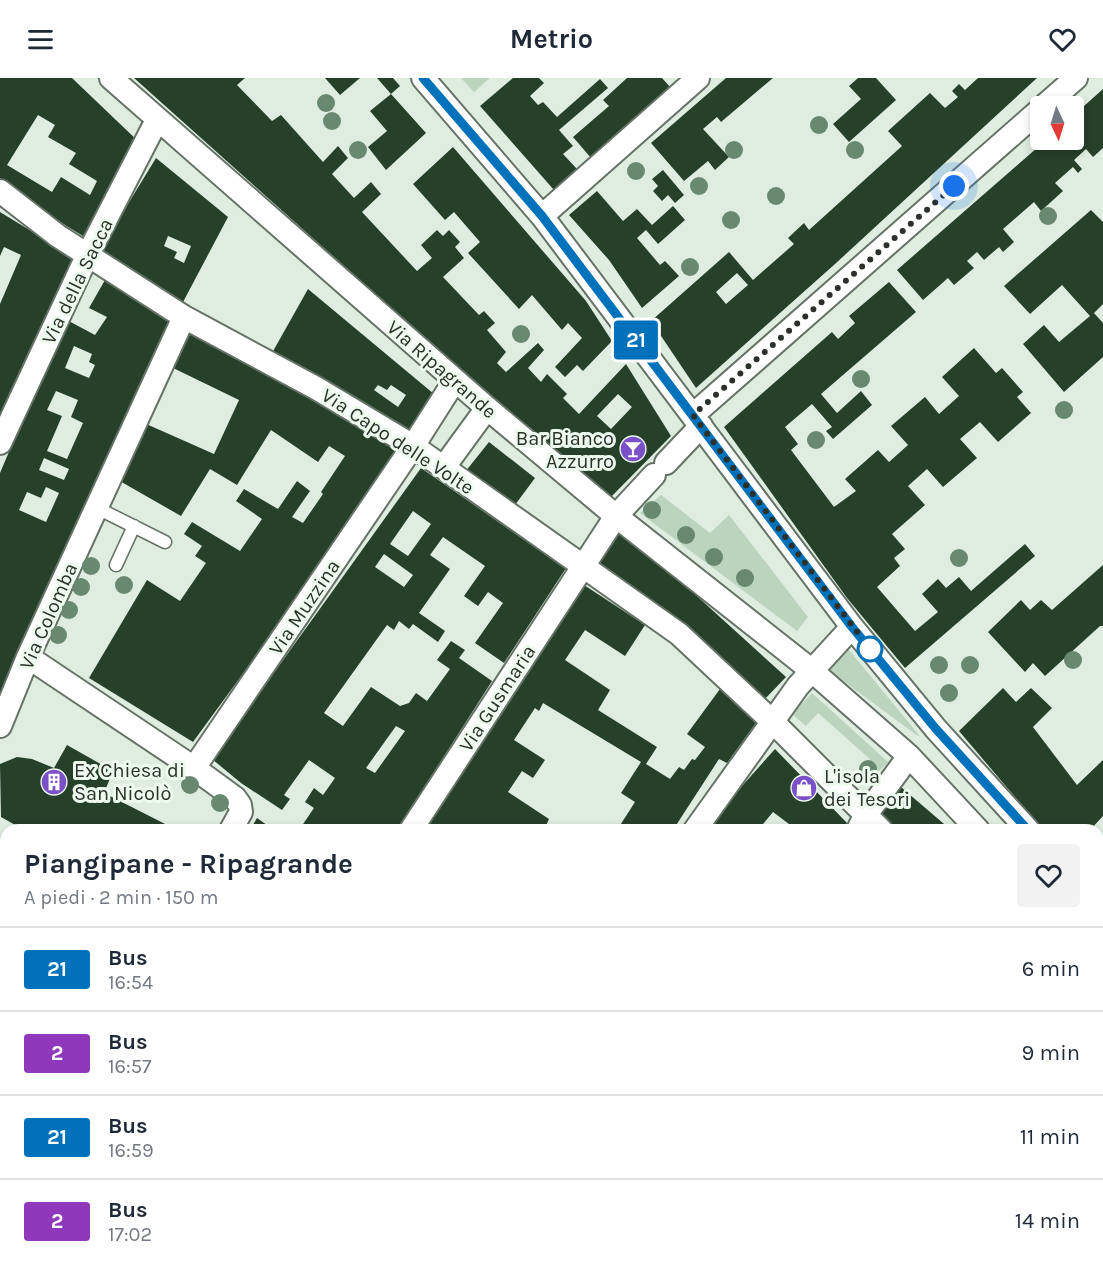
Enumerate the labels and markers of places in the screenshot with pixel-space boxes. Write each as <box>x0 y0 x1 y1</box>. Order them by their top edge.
place label: Bar Bianco Azzurro <box>516 427 614 473</box>
bar icon: Bar Bianco Azzurro <box>618 434 648 464</box>
unlabelled marker <box>857 636 883 662</box>
place label: Ex Chiesa di San Nicolò <box>74 759 185 805</box>
place label: L'isola dei Tesori <box>824 765 910 811</box>
building icon: Ex Chiesa di San Nicolò <box>39 767 69 797</box>
shop icon: L'isola dei Tesori <box>789 773 819 803</box>

